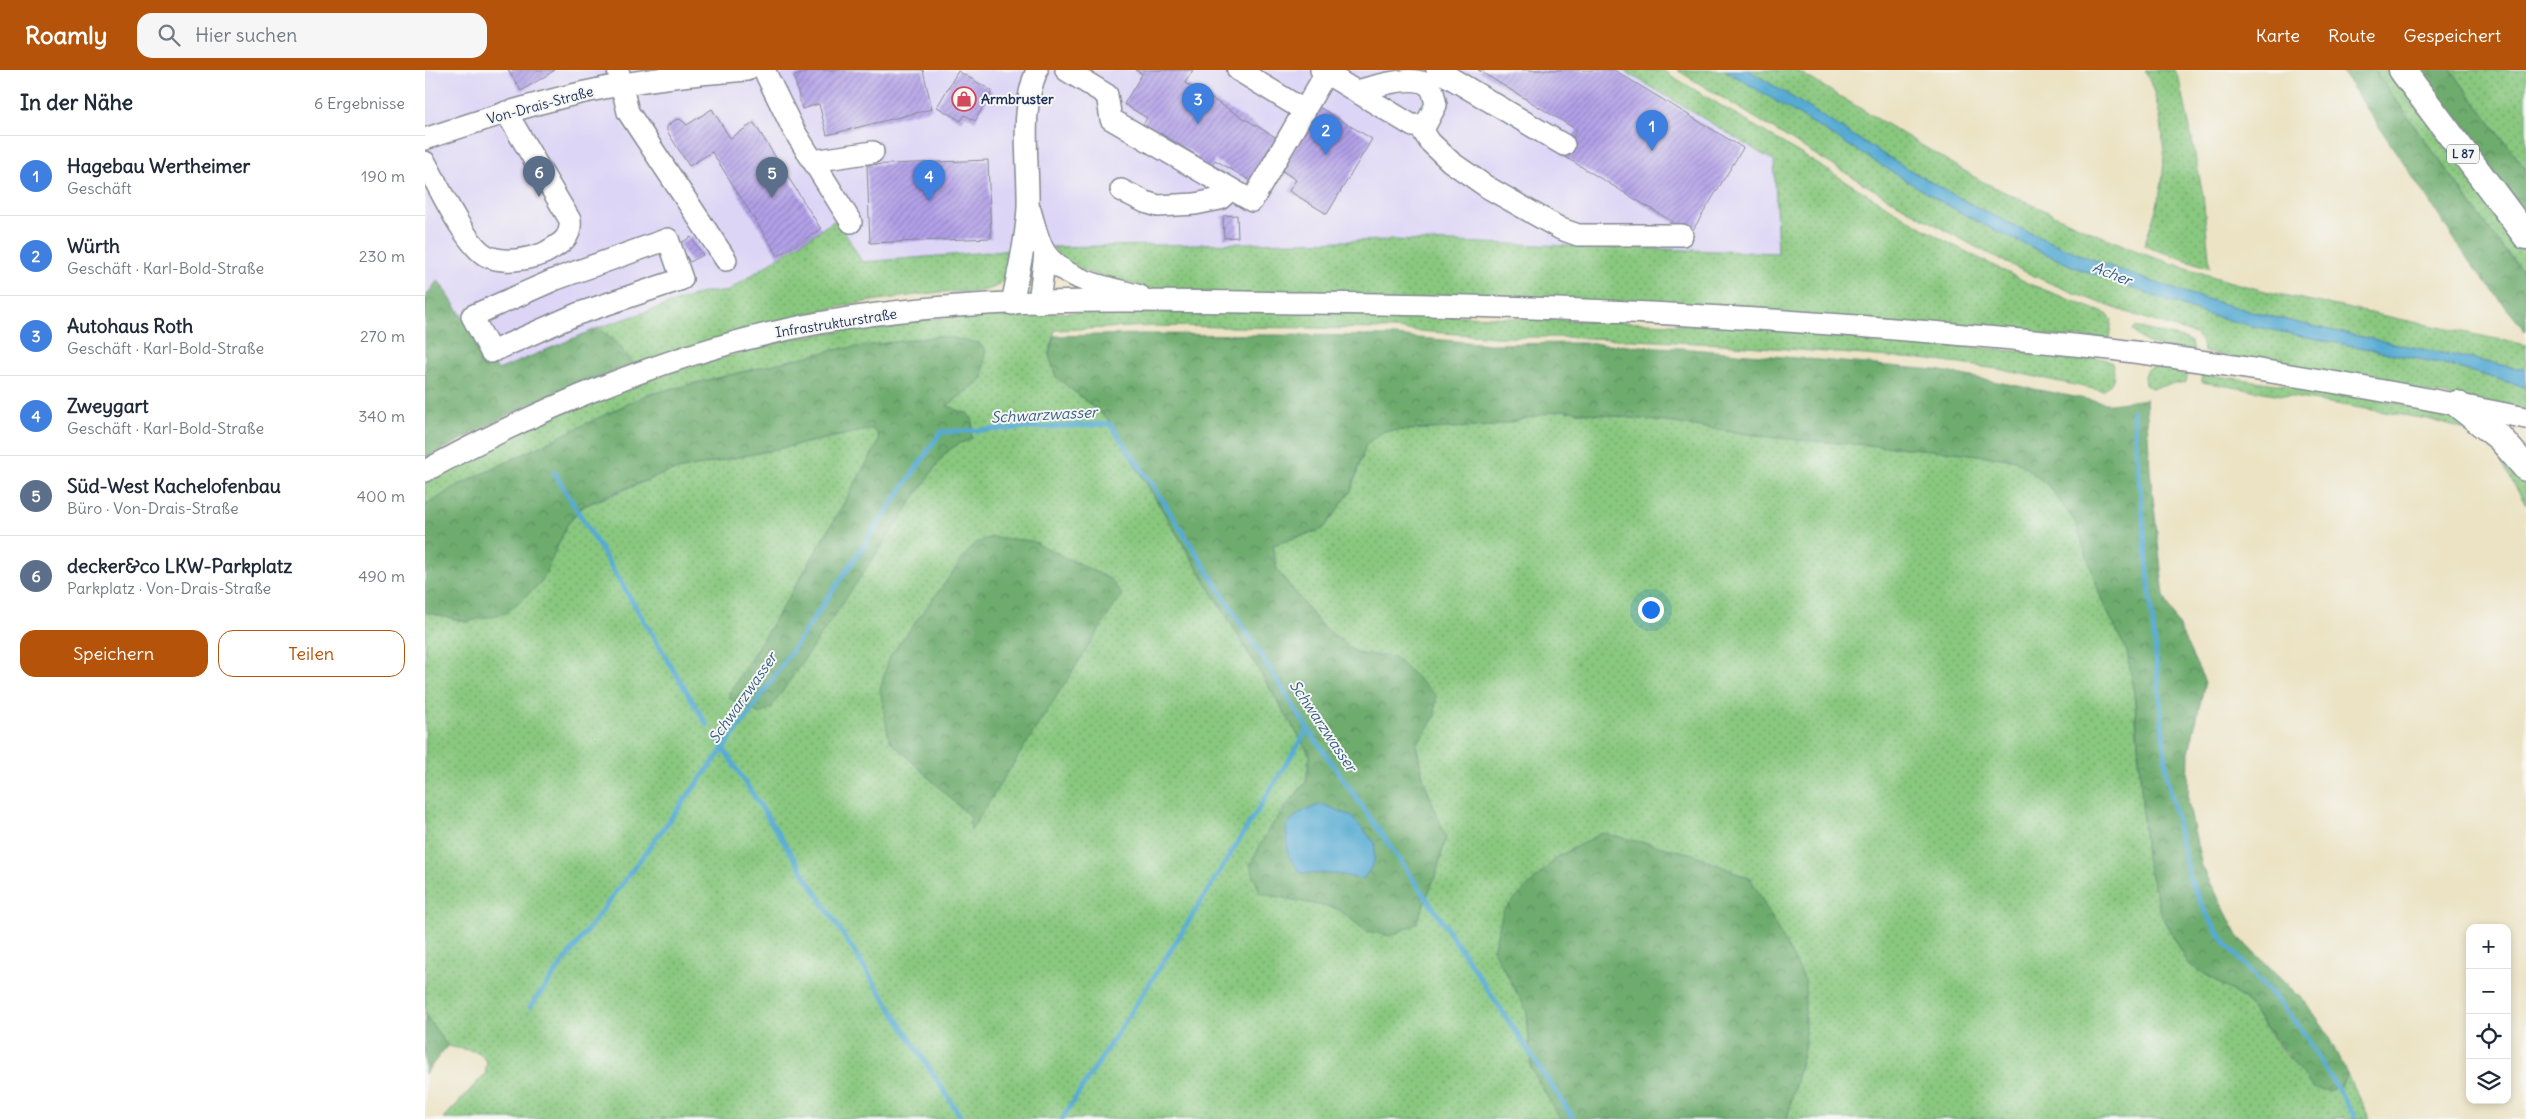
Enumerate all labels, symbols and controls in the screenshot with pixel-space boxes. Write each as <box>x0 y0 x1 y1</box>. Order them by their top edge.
search box <box>137 13 487 58</box>
text: Roamly <box>25 20 107 50</box>
icon: search <box>155 21 183 49</box>
text: Hier suchen <box>195 23 297 47</box>
text: Karte <box>2256 24 2300 47</box>
text: Route <box>2328 24 2375 47</box>
text: Gespeichert <box>2403 24 2501 47</box>
street label: Von-Drais-Straße <box>485 82 595 128</box>
pin: 3 <box>1182 83 1214 124</box>
shop icon: Armbruster <box>951 86 977 112</box>
text: In der Nähe <box>20 89 133 116</box>
place label: Armbruster <box>981 90 1054 108</box>
text: 6 Ergebnisse <box>314 93 405 113</box>
pin: 1 <box>1636 110 1668 151</box>
pin: 2 <box>1310 114 1342 155</box>
road number: L 87 <box>2447 144 2479 164</box>
text: Hagebau Wertheimer <box>67 154 250 178</box>
pin: 6 <box>523 156 555 197</box>
pin: 5 <box>756 157 788 198</box>
pin: 4 <box>913 160 945 201</box>
text: 1 <box>33 166 39 186</box>
text: 190 m <box>361 166 405 186</box>
text: Geschäft <box>67 178 132 198</box>
text: Würth <box>67 234 120 258</box>
text: 2 <box>32 246 40 266</box>
text: 230 m <box>359 246 405 266</box>
water label: Acher <box>2090 257 2136 291</box>
text: Geschäft · Karl-Bold-Straße <box>67 258 264 278</box>
street label: Infrastrukturstraße <box>774 305 898 341</box>
text: Autohaus Roth <box>67 314 193 338</box>
text: 3 <box>31 326 41 346</box>
text: 270 m <box>360 326 405 346</box>
text: Geschäft · Karl-Bold-Straße <box>67 338 264 358</box>
text: Zweygart <box>67 394 149 418</box>
water label: Schwarzwasser <box>990 402 1099 427</box>
text: 4 <box>31 406 41 426</box>
text: 340 m <box>358 406 405 426</box>
text: Geschäft · Karl-Bold-Straße <box>67 418 264 438</box>
text: Süd-West Kachelofenbau <box>67 474 281 498</box>
text: 5 <box>31 486 41 506</box>
text: 400 m <box>357 486 405 506</box>
text: Büro · Von-Drais-Straße <box>67 498 239 518</box>
text: decker&co LKW-Parkplatz <box>67 554 292 578</box>
text: 6 <box>31 566 41 586</box>
text: 490 m <box>358 566 405 586</box>
text: Parkplatz · Von-Drais-Straße <box>67 578 271 598</box>
your location <box>1638 597 1664 623</box>
button: Speichern <box>20 630 208 677</box>
button: Teilen <box>218 630 405 677</box>
water label: Schwarzwasser <box>704 647 782 747</box>
water label: Schwarzwasser <box>1286 676 1362 777</box>
map controls <box>2466 924 2511 1104</box>
button: + <box>2466 924 2511 969</box>
button: − <box>2466 969 2511 1014</box>
button: locate <box>2466 1014 2511 1059</box>
button: layers <box>2466 1059 2511 1104</box>

